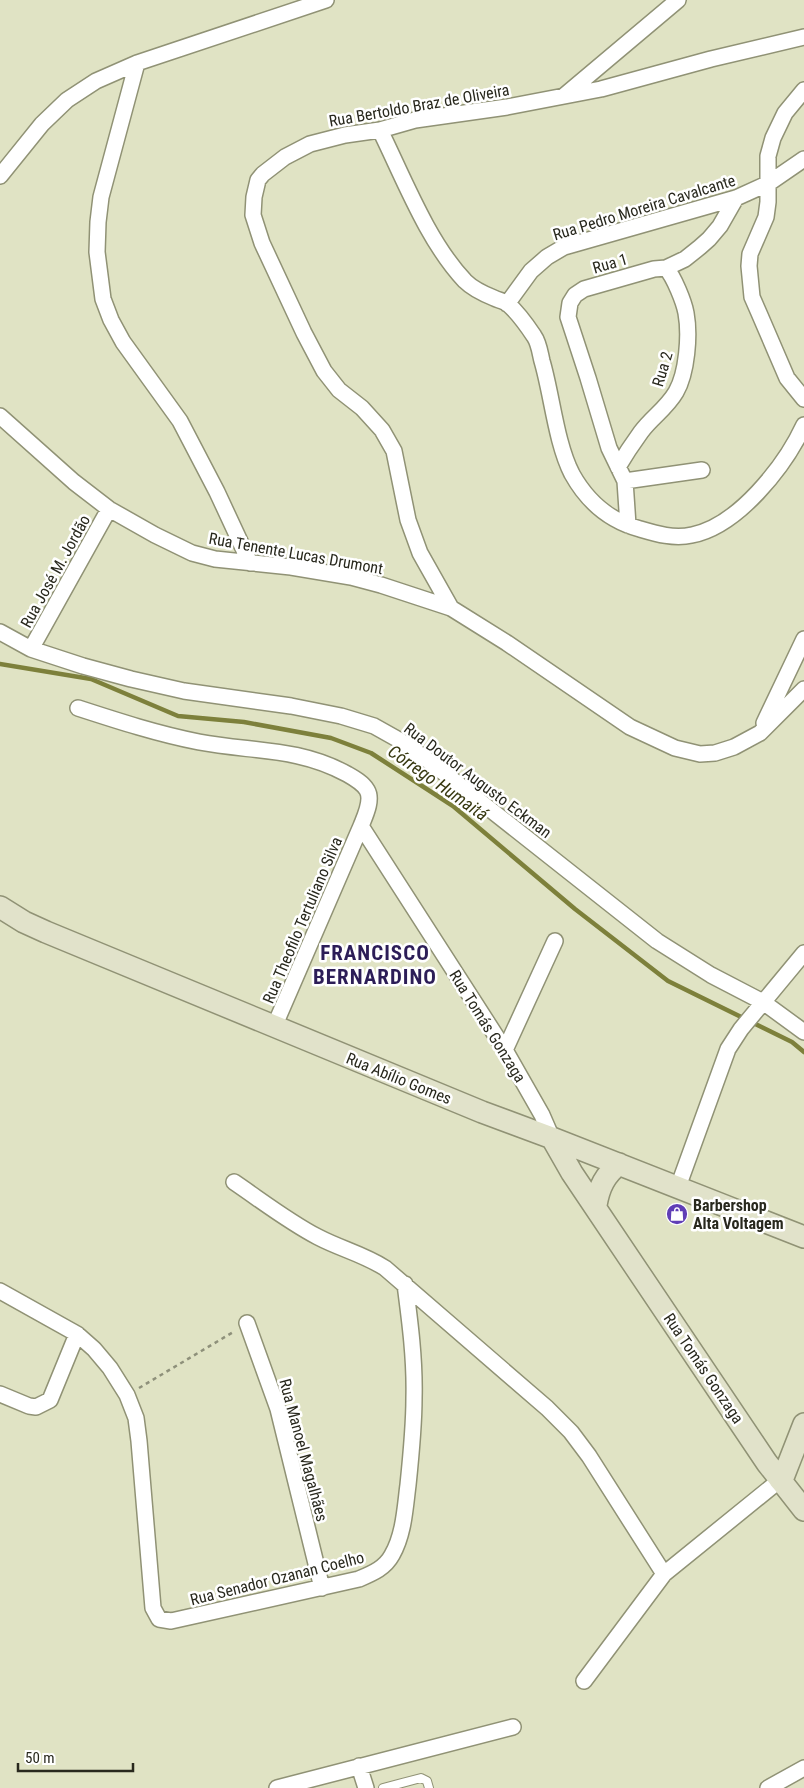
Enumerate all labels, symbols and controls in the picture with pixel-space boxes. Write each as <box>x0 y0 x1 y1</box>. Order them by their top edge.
street label: Rua Bertoldo Braz de Oliveira <box>327 80 511 131</box>
street label: Rua Pedro Moreira Cavalcante <box>551 171 738 244</box>
street label: Rua 1 <box>590 249 630 278</box>
street label: Rua 2 <box>648 349 677 389</box>
street label: Rua José M. Jordão <box>17 512 94 631</box>
street label: Rua Tenente Lucas Drumont <box>207 529 385 578</box>
street label: Rua Doutor Augusto Eckman <box>400 719 555 842</box>
water label: Córrego Humaitá <box>384 740 493 825</box>
street label: Rua Theofilo Tertuliano Silva <box>259 834 346 1006</box>
district label: FRANCISCO BERNARDINO <box>313 941 437 989</box>
street label: Rua Tomás Gonzaga <box>445 967 530 1086</box>
street label: Rua Abílio Gomes <box>343 1049 454 1108</box>
place label: Barbershop Alta Voltagem <box>693 1196 784 1233</box>
shop icon: Barbershop Alta Voltagem <box>665 1202 689 1226</box>
street label: Rua Tomás Gonzaga <box>660 1309 748 1427</box>
street label: Rua Manoel Magalhães <box>275 1377 332 1524</box>
street label: Rua Senador Ozanan Coelho <box>188 1548 366 1609</box>
scale bar <box>18 1740 132 1772</box>
text: 50 m <box>25 1749 55 1767</box>

